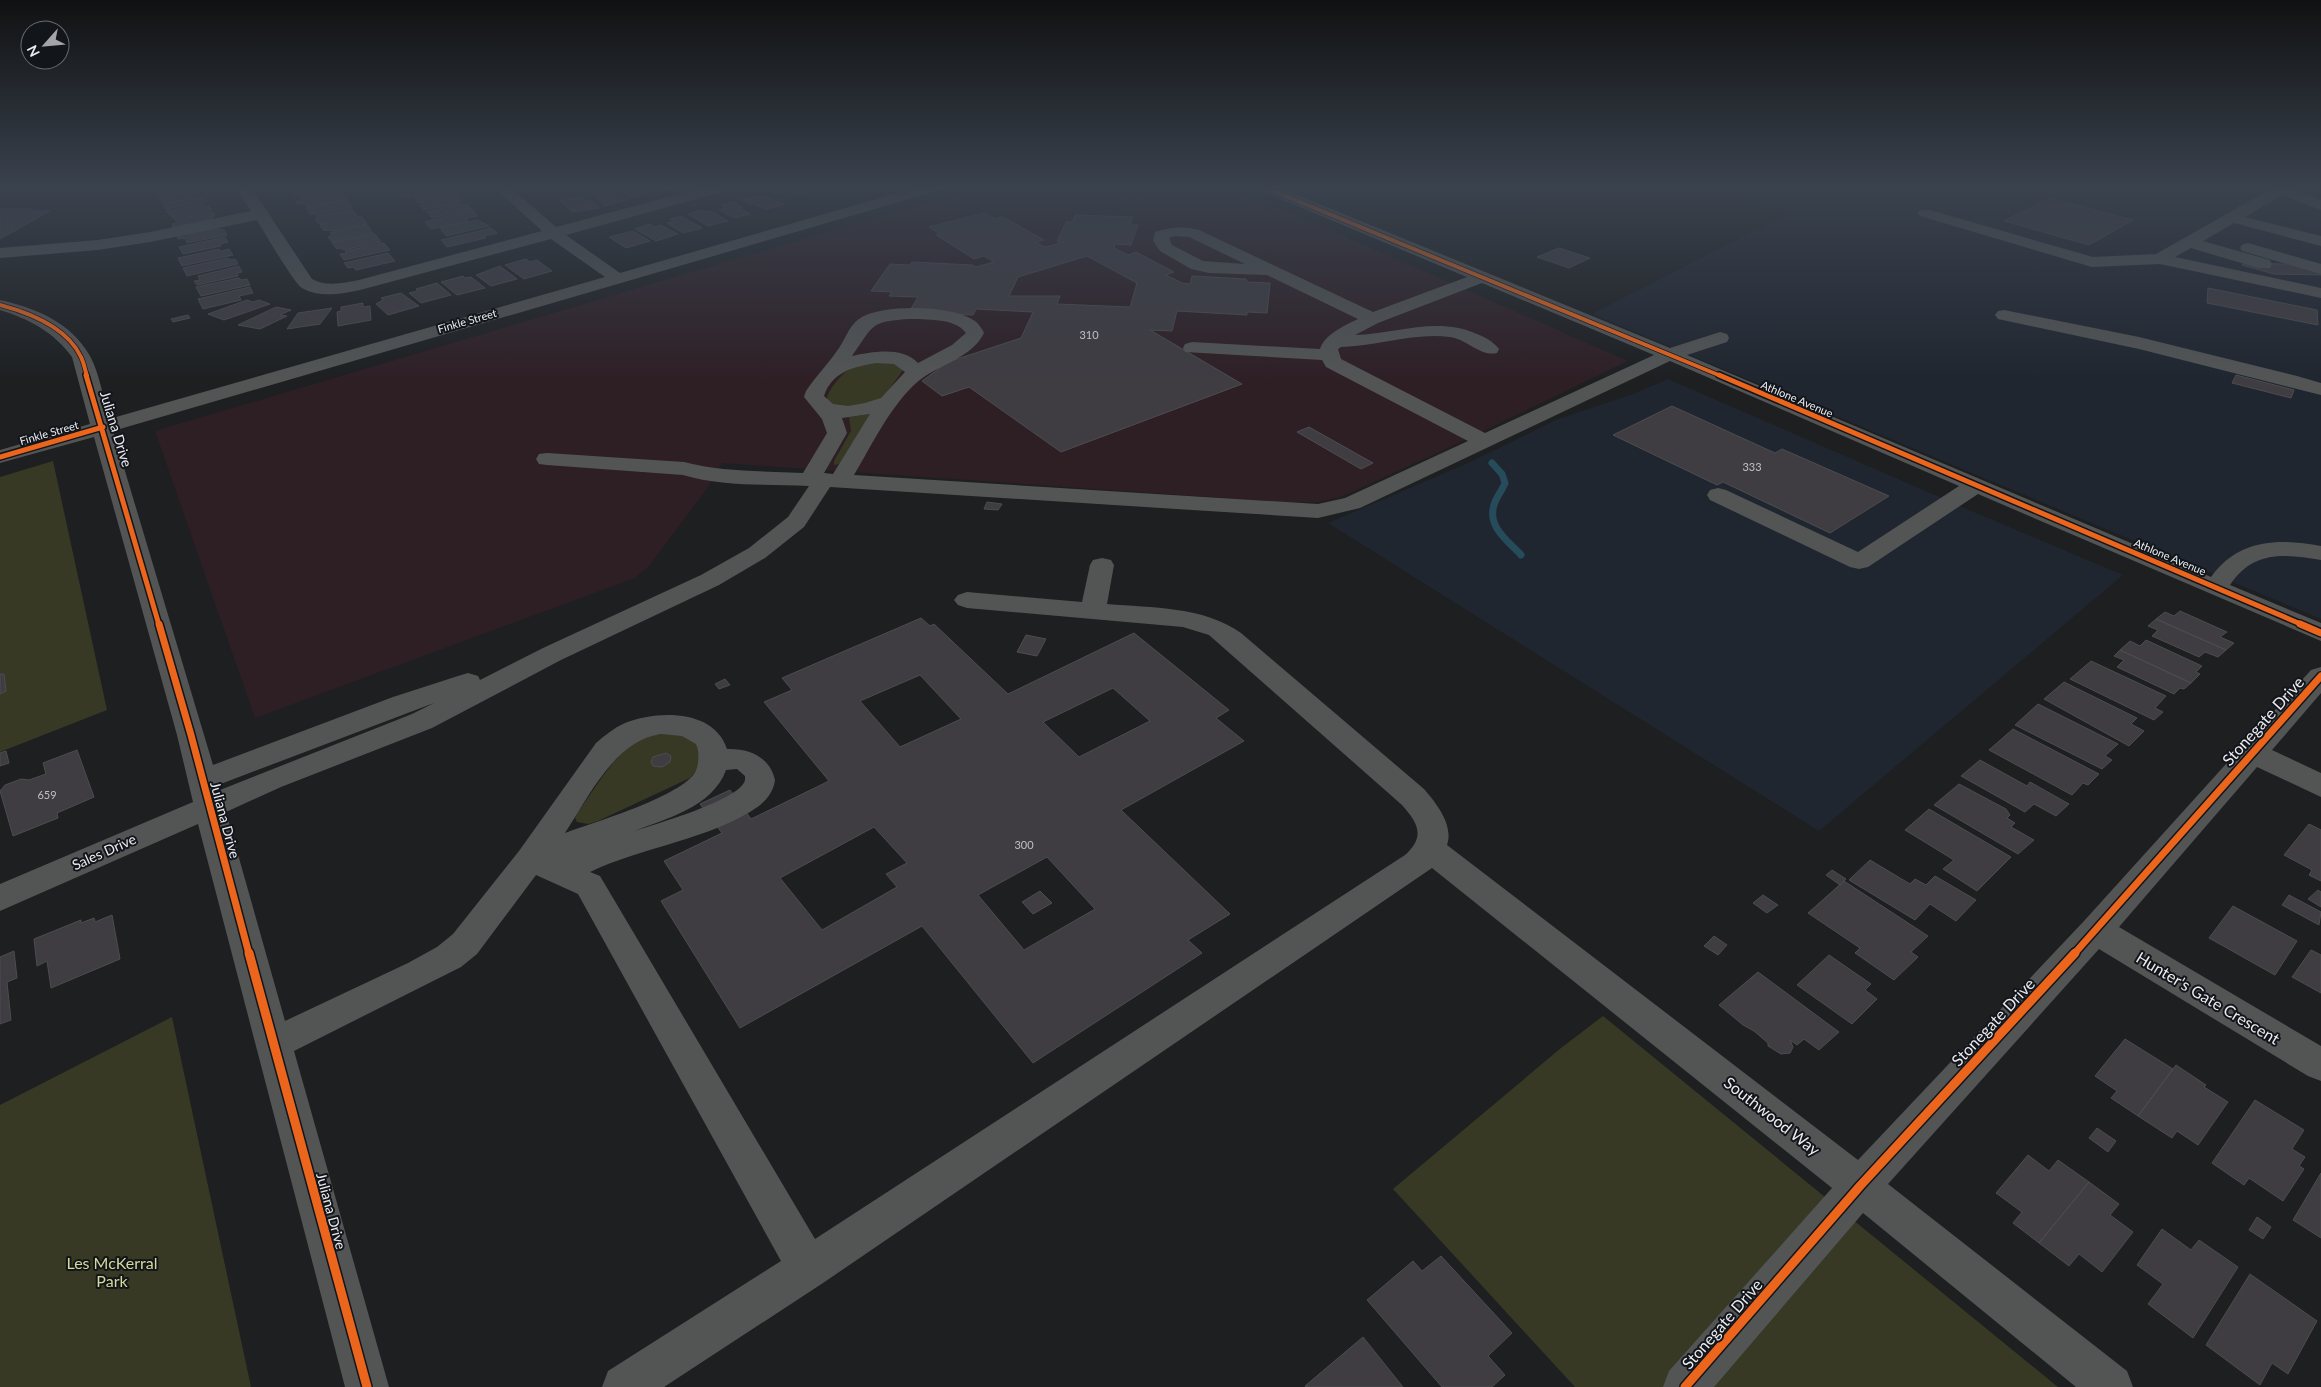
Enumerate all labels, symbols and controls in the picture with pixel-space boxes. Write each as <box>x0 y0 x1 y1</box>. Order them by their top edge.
north arrow <box>20 20 70 70</box>
text: N <box>23 42 43 60</box>
street label: Finkle Street <box>436 306 498 335</box>
house number: 310 <box>1079 328 1099 341</box>
street label: Athlone Avenue <box>1759 378 1835 420</box>
street label: Juliana Drive <box>97 389 136 469</box>
street label: Finkle Street <box>18 418 80 447</box>
house number: 333 <box>1742 460 1762 473</box>
street label: Athlone Avenue <box>2132 536 2208 578</box>
street label: Stonegate Drive <box>2218 672 2307 769</box>
street label: Juliana Drive <box>207 780 244 860</box>
house number: 659 <box>37 788 57 801</box>
street label: Sales Drive <box>69 830 138 873</box>
house number: 300 <box>1014 838 1034 851</box>
street label: Hunter's Gate Crescent <box>2133 947 2284 1048</box>
street label: Stonegate Drive <box>1947 974 2038 1069</box>
street label: Southwood Way <box>1721 1072 1825 1159</box>
street label: Juliana Drive <box>313 1171 350 1251</box>
park label: Les McKerral Park <box>67 1253 157 1290</box>
street label: Stonegate Drive <box>1677 1275 1766 1373</box>

